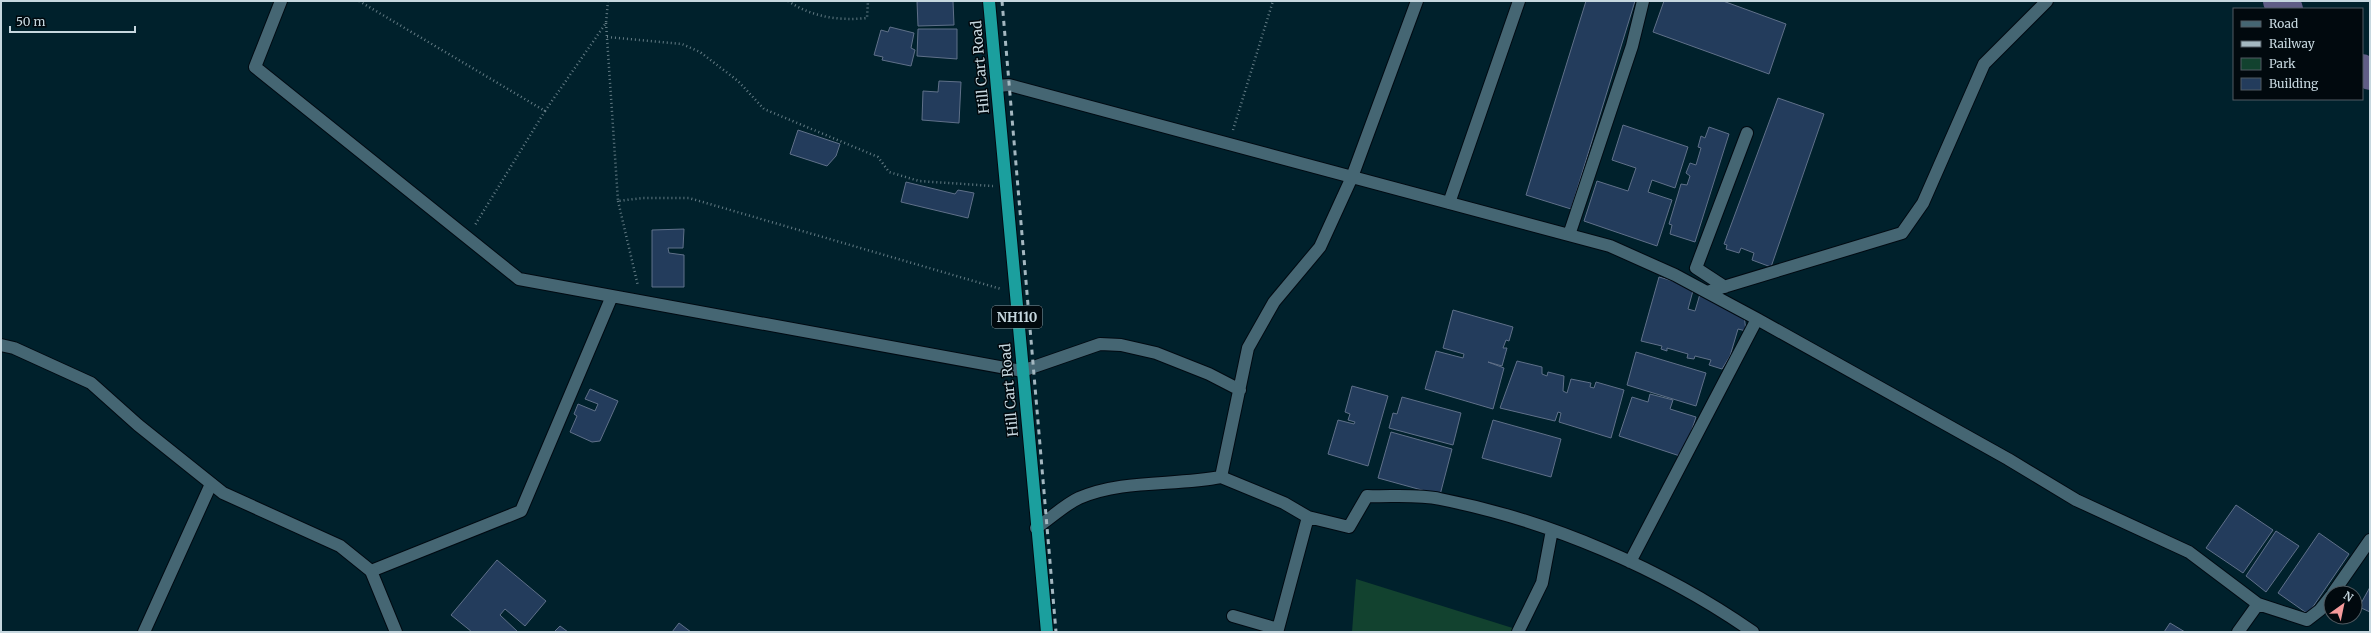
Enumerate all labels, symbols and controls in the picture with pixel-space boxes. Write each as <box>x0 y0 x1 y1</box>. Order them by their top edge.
scale bar <box>10 8 135 34</box>
legend <box>2233 8 2363 100</box>
text: 50 m <box>16 14 45 29</box>
text: Road <box>2269 16 2298 31</box>
street label: Hill Cart Road <box>967 19 993 114</box>
text: Railway <box>2269 36 2315 51</box>
text: Park <box>2269 56 2296 71</box>
text: Building <box>2269 76 2319 91</box>
road number: NH110 <box>992 306 1042 328</box>
street label: Hill Cart Road <box>996 342 1022 437</box>
north arrow <box>2323 585 2363 625</box>
text: N <box>2341 588 2356 605</box>

